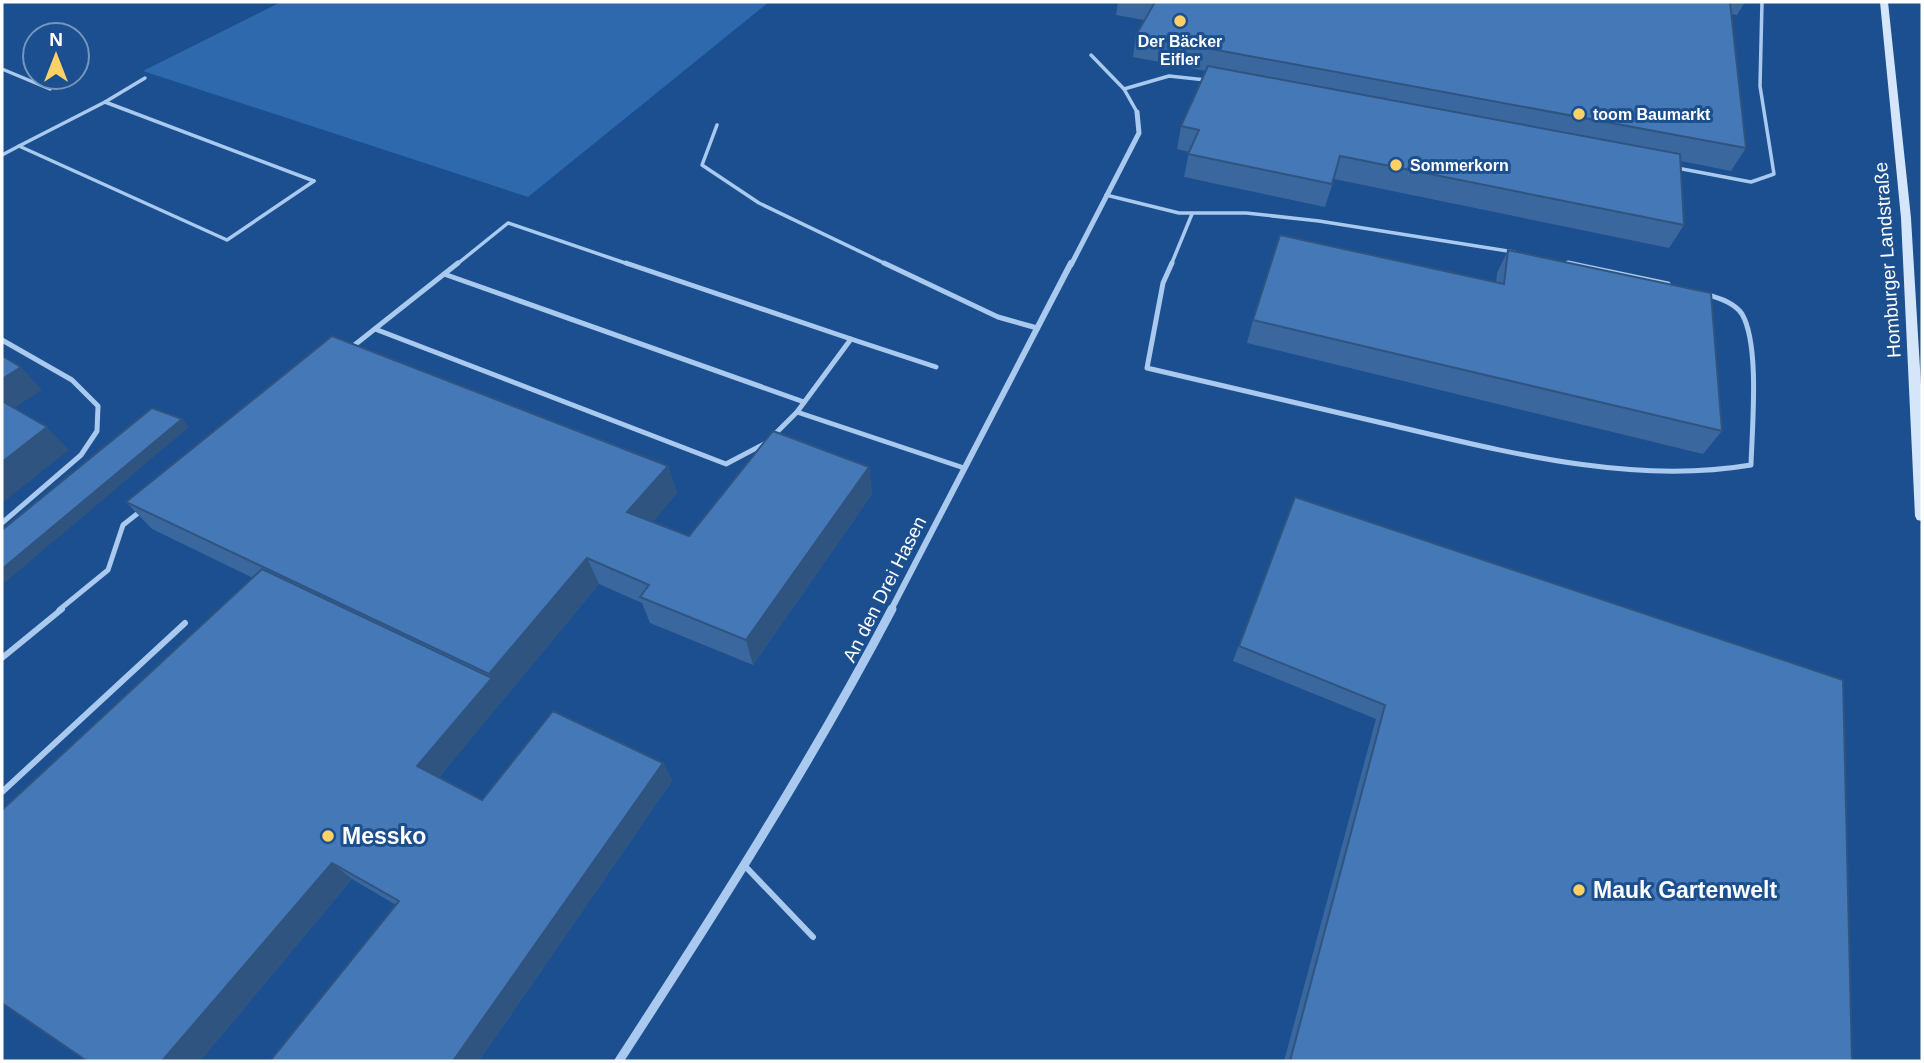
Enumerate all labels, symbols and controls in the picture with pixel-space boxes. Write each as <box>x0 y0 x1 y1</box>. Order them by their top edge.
marker: Der Bäcker Eifler <box>1172 13 1188 29</box>
north arrow <box>21 21 91 91</box>
text: N <box>49 29 63 50</box>
place label: Der Bäcker Eifler <box>1138 33 1222 68</box>
marker: toom Baumarkt <box>1571 106 1587 122</box>
place label: toom Baumarkt <box>1593 106 1711 123</box>
marker: Sommerkorn <box>1388 157 1404 173</box>
place label: Sommerkorn <box>1410 157 1509 174</box>
street label: Homburger Landstraße <box>1870 161 1905 359</box>
street label: An den Drei Hasen <box>839 513 930 666</box>
place label: Messko <box>342 823 426 849</box>
marker: Messko <box>320 828 336 844</box>
place label: Mauk Gartenwelt <box>1593 877 1777 903</box>
marker: Mauk Gartenwelt <box>1571 882 1587 898</box>

